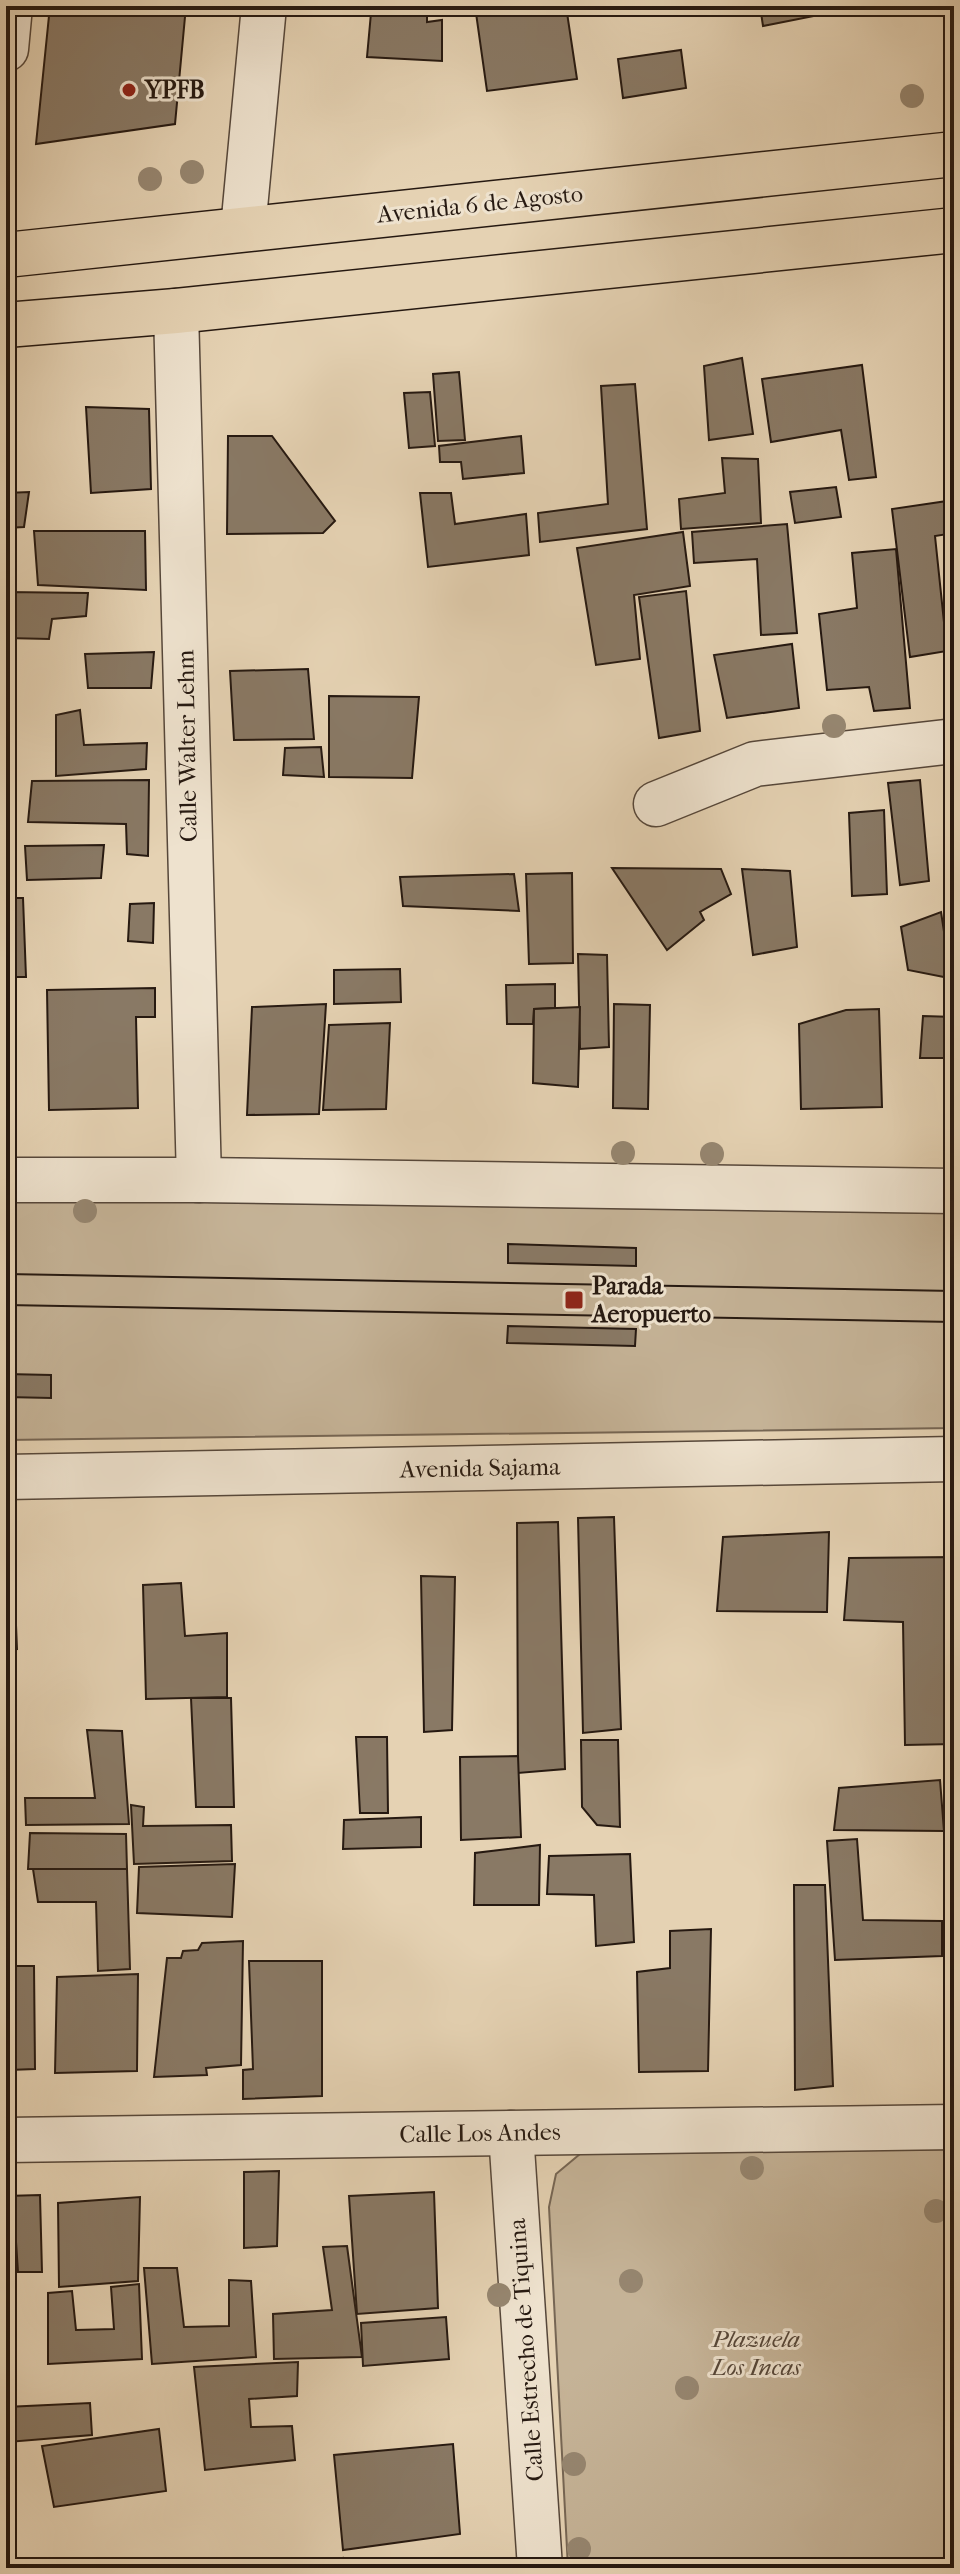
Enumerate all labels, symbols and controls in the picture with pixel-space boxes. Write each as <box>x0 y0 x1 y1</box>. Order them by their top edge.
place label: YPFB <box>143 76 205 104</box>
marker: YPFB <box>120 81 138 99</box>
street label: Avenida 6 de Agosto <box>375 179 584 229</box>
street label: Calle Walter Lehm <box>171 650 203 842</box>
place label: Parada Aeropuerto <box>590 1272 711 1328</box>
marker: Parada Aeropuerto <box>563 1289 585 1311</box>
street label: Avenida Sajama <box>399 1453 561 1483</box>
street label: Calle Los Andes <box>399 2118 561 2148</box>
street label: Calle Estrecho de Tiquina <box>503 2217 549 2482</box>
park label: Plazuela Los Incas <box>709 2325 801 2381</box>

